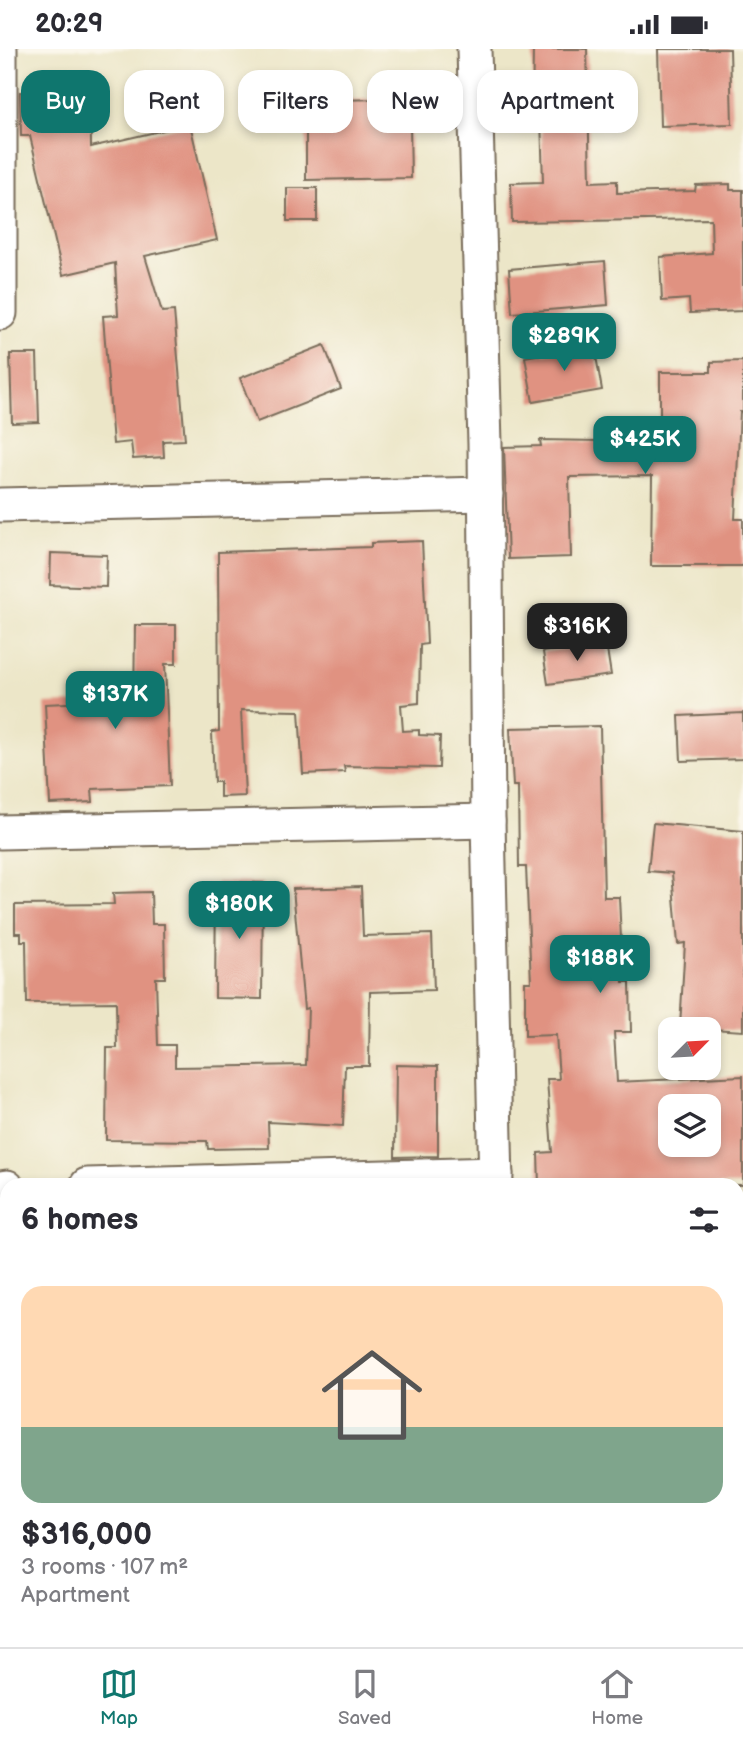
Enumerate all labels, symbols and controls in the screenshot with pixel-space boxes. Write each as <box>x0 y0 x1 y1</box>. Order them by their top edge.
text: 20:29 <box>35 9 103 40</box>
chip: Buy <box>21 70 110 133</box>
chip: Rent <box>124 70 224 133</box>
chip: Filters <box>238 70 353 133</box>
chip: New <box>367 70 463 133</box>
chip: Apartment <box>477 70 638 133</box>
pin: $289K <box>515 313 613 373</box>
text: $289K <box>528 322 600 350</box>
pin: $425K <box>596 417 694 476</box>
text: $425K <box>609 425 681 453</box>
pin: $316K <box>528 603 626 663</box>
text: $316K <box>543 612 611 640</box>
pin: $137K <box>66 671 164 731</box>
text: $137K <box>82 680 148 708</box>
pin: $180K <box>190 881 288 941</box>
text: $180K <box>205 890 273 918</box>
pin: $188K <box>551 935 649 995</box>
text: $188K <box>566 944 634 972</box>
north arrow <box>658 1017 721 1080</box>
map controls <box>658 1017 721 1157</box>
button: layers <box>658 1094 721 1157</box>
icon: filters <box>685 1201 723 1239</box>
text: 6 homes <box>21 1202 138 1238</box>
icon: home <box>309 1332 435 1458</box>
text: $316,000 <box>21 1517 152 1553</box>
text: 3 rooms · 107 m² <box>21 1553 188 1581</box>
text: Apartment <box>21 1581 130 1609</box>
tab: Map <box>100 1665 138 1730</box>
tab: Saved <box>338 1665 391 1730</box>
tab: Home <box>591 1665 643 1730</box>

